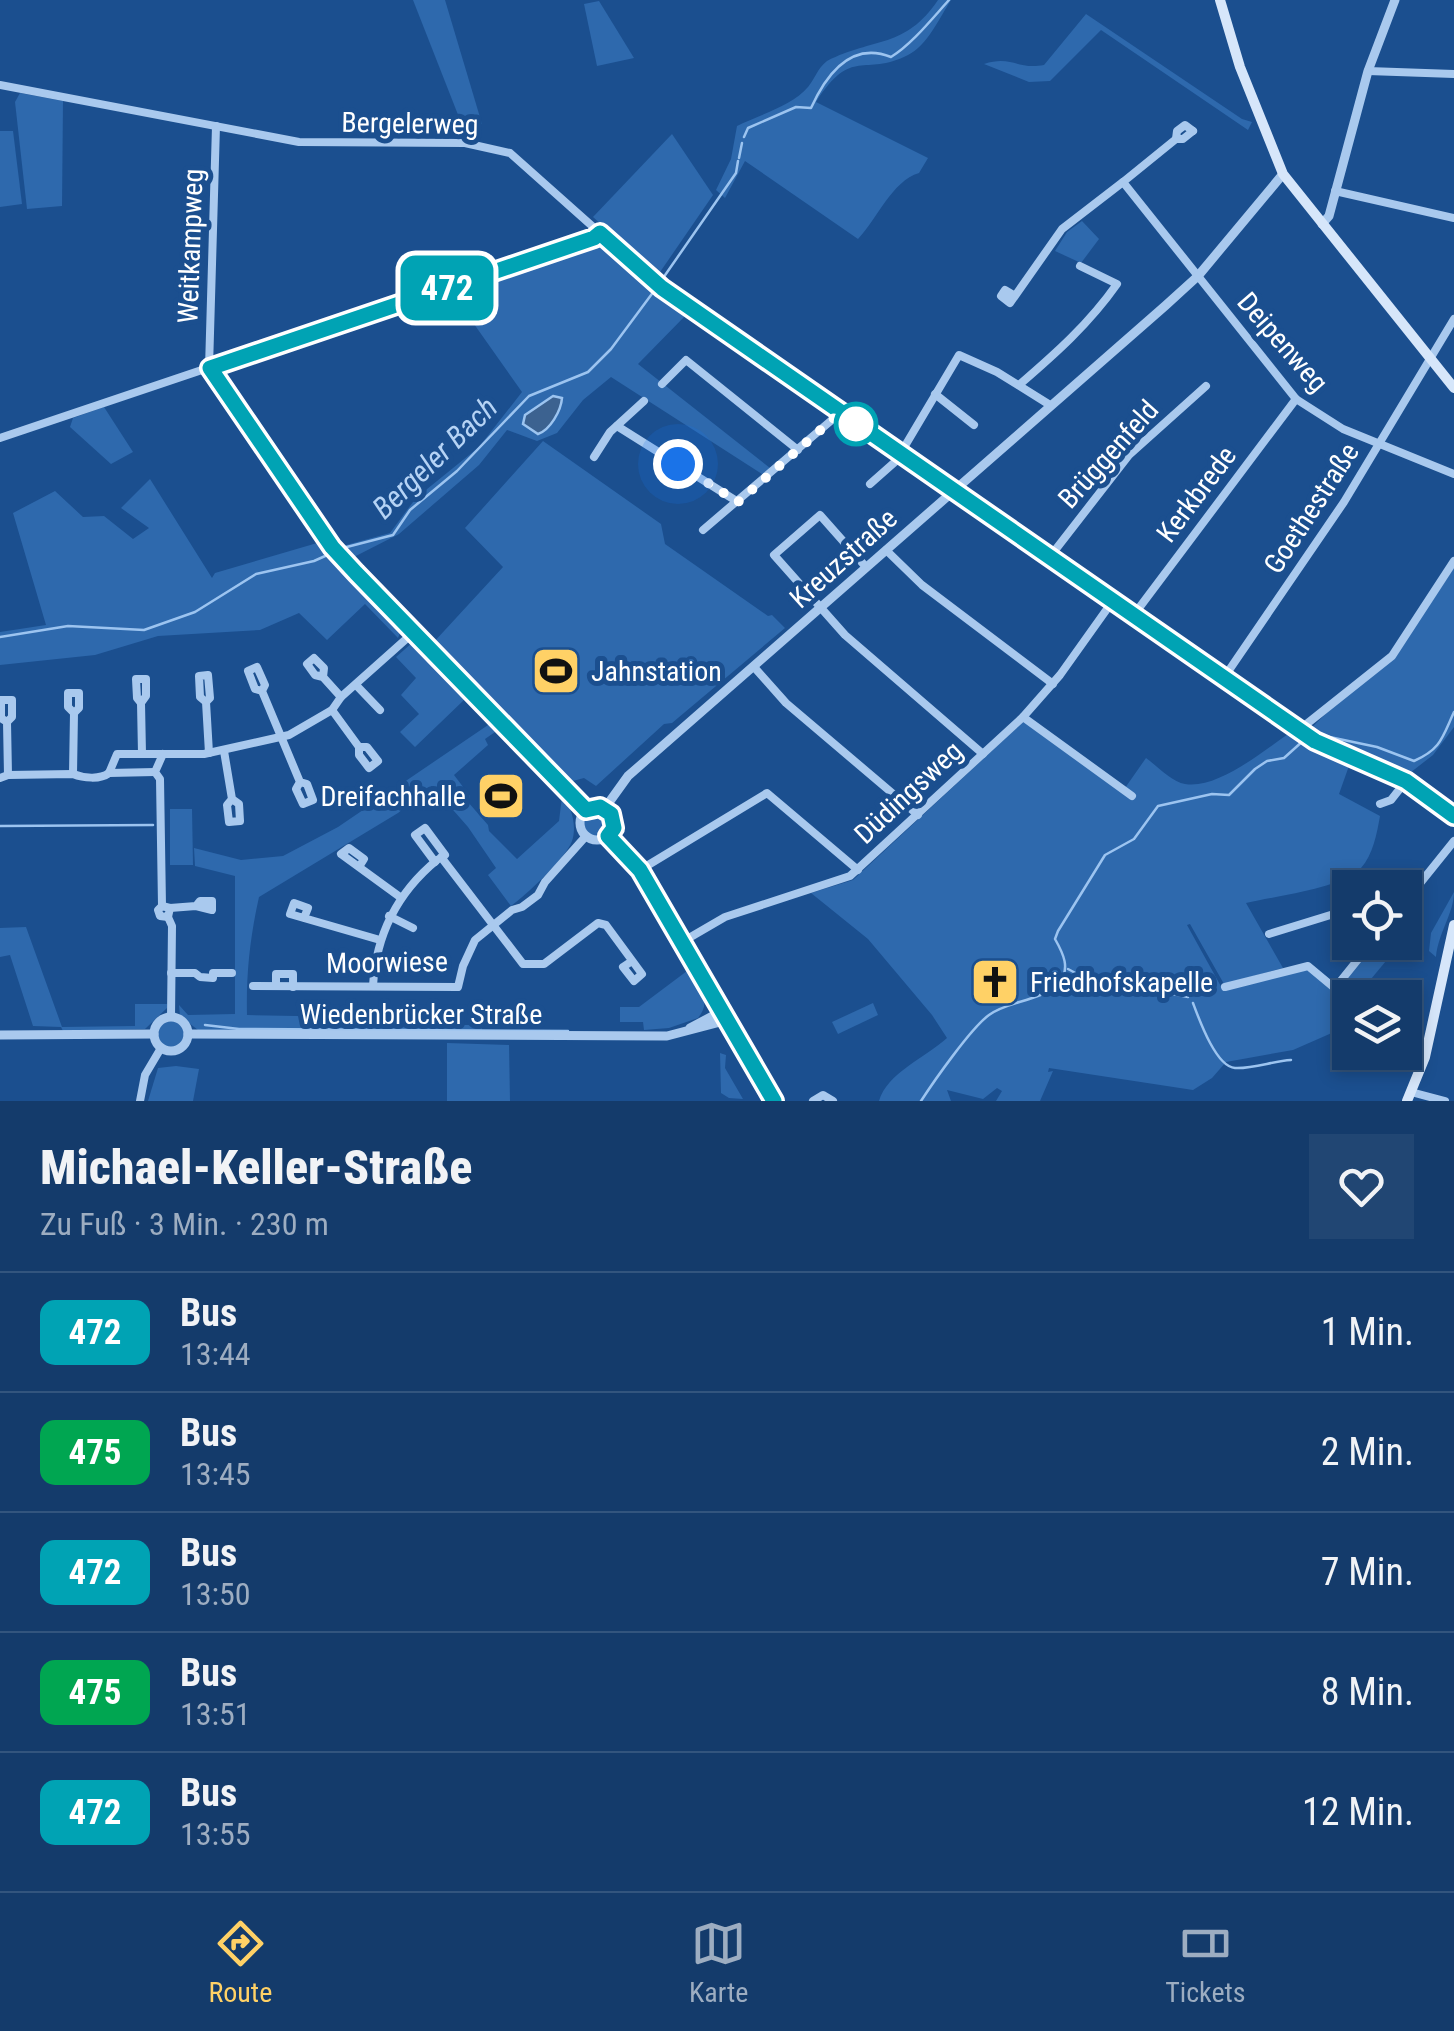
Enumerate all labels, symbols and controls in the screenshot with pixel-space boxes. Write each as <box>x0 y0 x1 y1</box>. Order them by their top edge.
street label: Bergelerweg <box>341 106 479 141</box>
street label: Weitkampweg <box>171 168 210 324</box>
line badge: 472 <box>390 256 504 320</box>
text: 472 <box>420 268 474 309</box>
street label: Deipenweg <box>1230 286 1335 399</box>
water label: Bergeler Bach <box>365 390 504 526</box>
street label: Brüggenfeld <box>1051 394 1165 515</box>
unlabelled marker <box>835 403 877 445</box>
street label: Goethestraße <box>1257 437 1366 580</box>
your location <box>653 439 703 489</box>
street label: Kerkbrede <box>1150 440 1243 549</box>
street label: Kreuzstraße <box>783 502 904 615</box>
sports icon: Jahnstation <box>530 645 582 697</box>
place label: Jahnstation <box>591 655 722 688</box>
street label: Düdingsweg <box>848 734 969 851</box>
sports icon: Dreifachhalle <box>475 770 527 822</box>
place label: Dreifachhalle <box>321 780 466 813</box>
map controls <box>1332 870 1422 1070</box>
button: locate <box>1332 870 1422 960</box>
street label: Moorwiese <box>326 945 448 980</box>
church icon: Friedhofskapelle <box>969 956 1021 1008</box>
place label: Friedhofskapelle <box>1030 966 1213 999</box>
button: layers <box>1332 980 1422 1070</box>
street label: Wiedenbrücker Straße <box>300 998 542 1031</box>
button: heart <box>1309 1134 1414 1239</box>
text: Michael-Keller-Straße <box>40 1139 472 1196</box>
text: Zu Fuß · 3 Min. · 230 m <box>40 1205 329 1243</box>
text: Bus <box>180 1291 237 1335</box>
text: 1 Min. <box>1321 1310 1414 1354</box>
text: 472 <box>68 1312 122 1353</box>
text: 13:44 <box>180 1335 251 1373</box>
text: Bus <box>180 1411 237 1455</box>
text: 2 Min. <box>1321 1430 1414 1474</box>
text: 475 <box>68 1432 122 1473</box>
text: 13:45 <box>180 1455 251 1493</box>
text: Bus <box>180 1531 237 1575</box>
text: 7 Min. <box>1321 1550 1414 1594</box>
text: 472 <box>68 1552 122 1593</box>
text: 13:50 <box>180 1575 251 1613</box>
text: Bus <box>180 1651 237 1695</box>
text: 8 Min. <box>1321 1670 1414 1714</box>
text: 475 <box>68 1672 122 1713</box>
text: 13:51 <box>180 1695 251 1733</box>
text: Bus <box>180 1771 237 1815</box>
text: 12 Min. <box>1302 1790 1414 1834</box>
text: 472 <box>68 1792 122 1833</box>
text: 13:55 <box>180 1815 251 1853</box>
tab: Route <box>208 1916 272 2009</box>
tab: Karte <box>689 1916 748 2009</box>
tab: Tickets <box>1165 1916 1246 2009</box>

